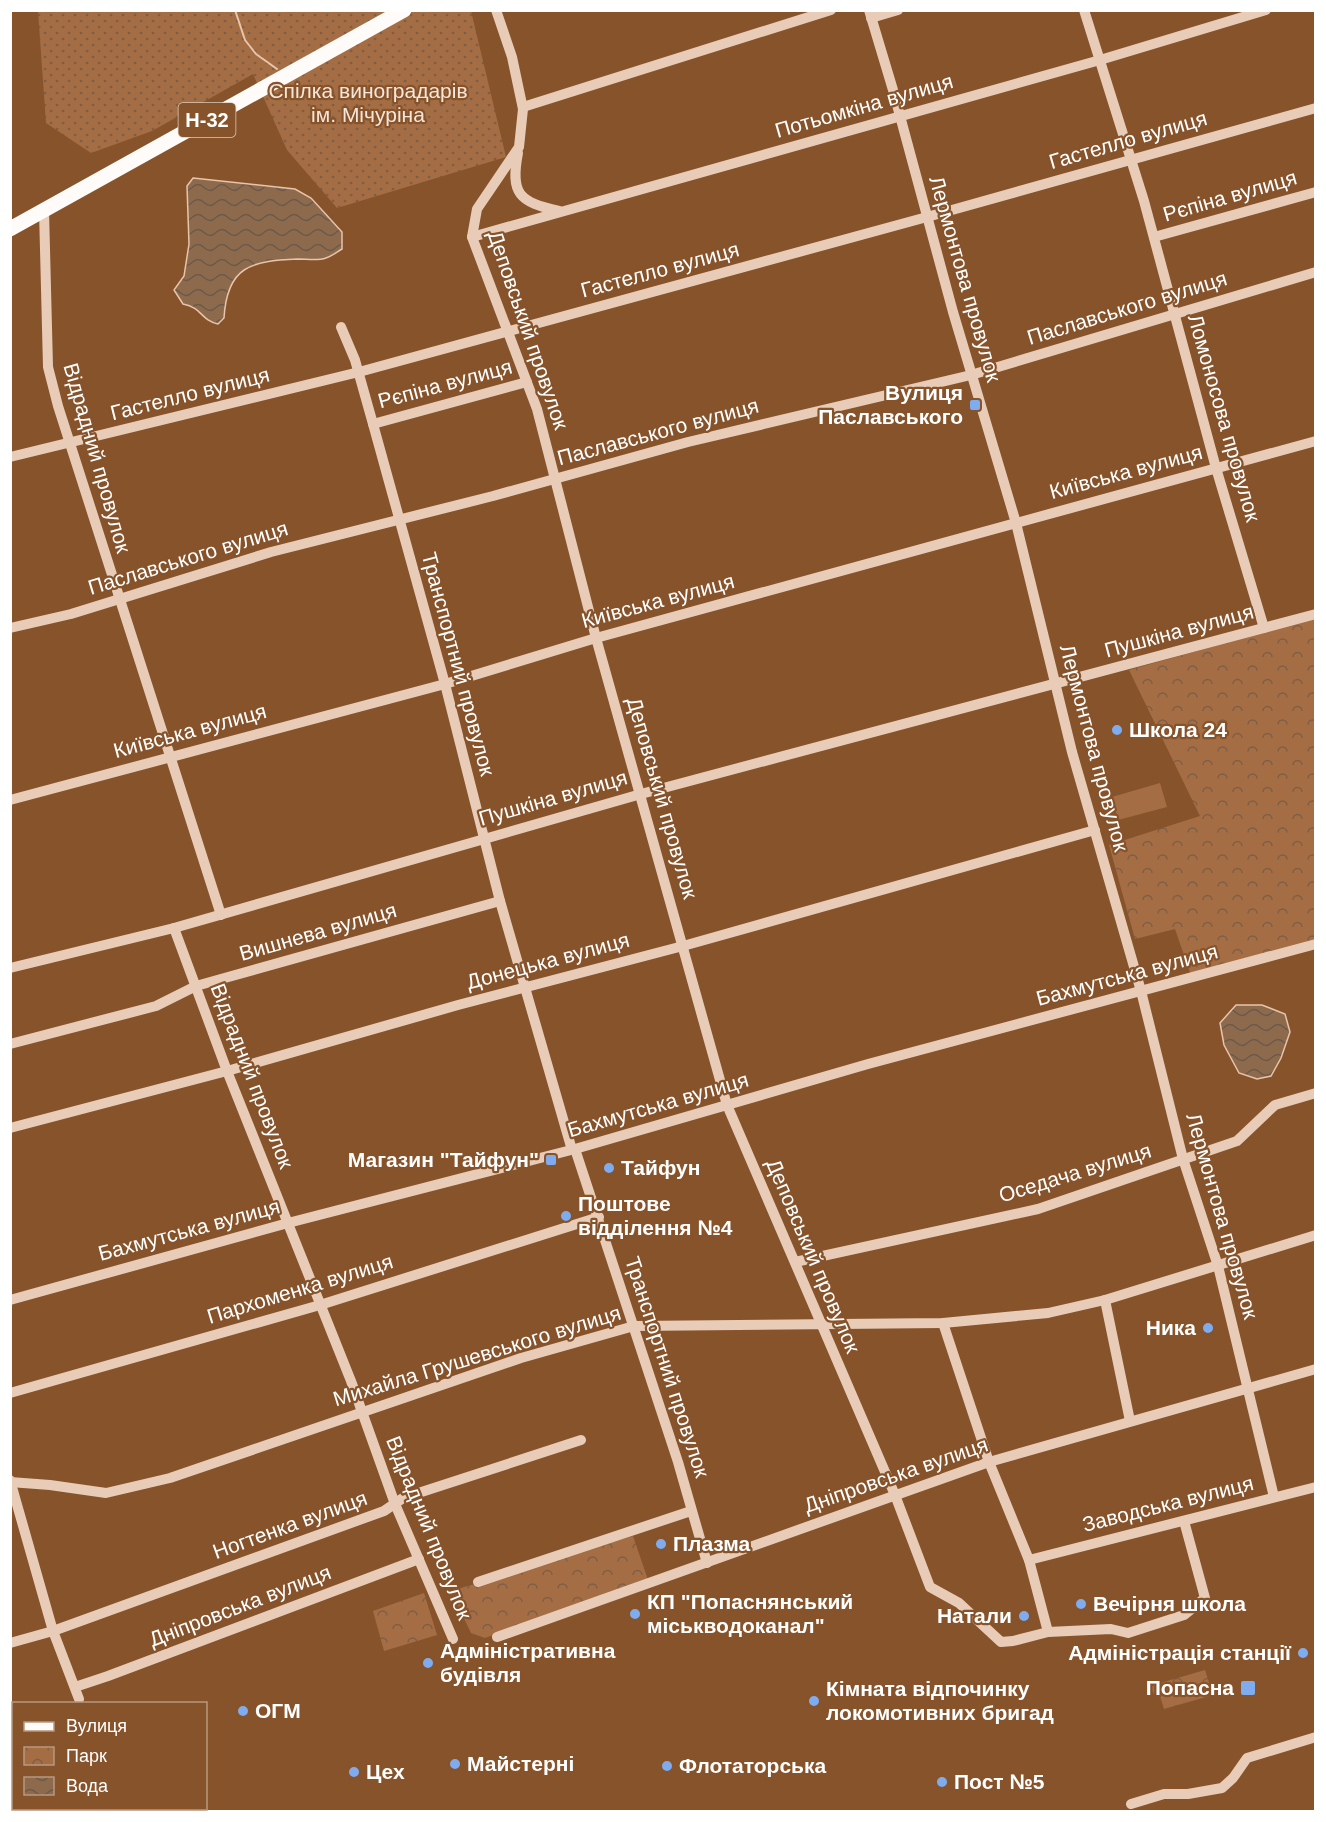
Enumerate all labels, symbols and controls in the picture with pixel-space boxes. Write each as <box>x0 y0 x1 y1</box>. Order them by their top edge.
street label: Потьомкіна вулиця <box>772 69 956 142</box>
park label: Спілка виноградарів ім. Мічуріна <box>268 79 468 126</box>
road number: Н-32 <box>178 103 236 137</box>
street label: Гастелло вулиця <box>1046 106 1209 173</box>
street label: Рєпіна вулиця <box>1160 165 1299 226</box>
street label: Лермонтова провулок <box>925 173 1006 385</box>
street label: Деповський провулок <box>484 227 574 433</box>
street label: Гастелло вулиця <box>578 237 742 302</box>
street label: Паславського вулиця <box>1024 266 1229 349</box>
street label: Ломоносова провулок <box>1184 312 1265 525</box>
street label: Рєпіна вулиця <box>375 355 514 412</box>
street label: Відрадний провулок <box>59 360 136 556</box>
street label: Гастелло вулиця <box>108 363 272 424</box>
place label: Вулиця Паславського <box>818 381 963 428</box>
street label: Паславського вулиця <box>555 394 761 469</box>
marker: Вулиця Паславського <box>968 398 982 412</box>
street label: Київська вулиця <box>1047 440 1205 503</box>
street label: Паславського вулиця <box>85 516 290 599</box>
street label: Транспортний провулок <box>418 549 500 779</box>
street label: Київська вулиця <box>579 569 737 632</box>
street label: Пушкіна вулиця <box>1102 600 1256 661</box>
street label: Лермонтова провулок <box>1056 642 1133 855</box>
street label: Деповський провулок <box>623 694 703 902</box>
street label: Київська вулиця <box>111 699 269 762</box>
place label: Школа 24 <box>1129 718 1227 741</box>
marker: Школа 24 <box>1110 723 1124 737</box>
street label: Пушкіна вулиця <box>476 765 630 830</box>
street label: Вишнева вулиця <box>237 898 399 965</box>
street label: Донецька вулиця <box>464 928 632 993</box>
street label: Бахмутська вулиця <box>1033 939 1220 1010</box>
street label: Відрадний провулок <box>207 980 299 1172</box>
street label: Бахмутська вулиця <box>565 1068 751 1141</box>
street label: Лермонтова провулок <box>1182 1110 1263 1322</box>
street label: Оседача вулиця <box>996 1138 1154 1207</box>
place label: Магазин "Тайфун" <box>348 1148 539 1171</box>
marker: Магазин "Тайфун" <box>544 1153 558 1167</box>
street label: Деповський провулок <box>762 1155 865 1357</box>
place label: Тайфун <box>621 1156 700 1179</box>
marker: Тайфун <box>602 1161 616 1175</box>
place label: Поштове відділення №4 <box>578 1192 733 1239</box>
street label: Бахмутська вулиця <box>95 1194 282 1265</box>
marker: Поштове відділення №4 <box>559 1209 573 1223</box>
street label: Пархоменка вулиця <box>204 1249 396 1328</box>
street label: Транспортний провулок <box>621 1254 714 1481</box>
street label: Михайла Грушевського вулиця <box>330 1301 623 1410</box>
place label: Ника <box>1146 1316 1196 1339</box>
marker: Ника <box>1201 1321 1215 1335</box>
street label: Дніпровська вулиця <box>801 1432 991 1517</box>
street label: Відрадний провулок <box>382 1433 477 1624</box>
street label: Заводська вулиця <box>1080 1471 1256 1536</box>
street label: Ногтенка вулиця <box>210 1486 370 1563</box>
place label: Плазма <box>673 1532 751 1555</box>
marker: Плазма <box>654 1537 668 1551</box>
street label: Дніпровська вулиця <box>146 1560 334 1651</box>
place label: КП "Попаснянський міськводоканал" <box>647 1590 853 1637</box>
place label: Вечірня школа <box>1093 1592 1246 1615</box>
marker: Вечірня школа <box>1074 1597 1088 1611</box>
place label: Натали <box>937 1604 1012 1627</box>
marker: КП "Попаснянський міськводоканал" <box>628 1607 642 1621</box>
marker: Натали <box>1017 1609 1031 1623</box>
place label: Адміністративна будівля <box>440 1639 616 1686</box>
place label: Адміністрація станції <box>1068 1641 1292 1664</box>
marker: Адміністрація станції <box>1296 1646 1310 1660</box>
marker: Адміністративна будівля <box>421 1656 435 1670</box>
place label: Попасна <box>1146 1676 1234 1699</box>
place label: Кімната відпочинку локомотивних бригад <box>826 1677 1054 1724</box>
marker: Попасна <box>1239 1679 1257 1697</box>
marker: Кімната відпочинку локомотивних бригад <box>807 1694 821 1708</box>
place label: ОГМ <box>255 1699 301 1722</box>
legend <box>12 1702 207 1810</box>
marker: ОГМ <box>236 1704 250 1718</box>
text: Вулиця <box>66 1716 127 1736</box>
text: Парк <box>66 1746 107 1766</box>
place label: Майстерні <box>467 1752 574 1775</box>
place label: Флотаторська <box>679 1754 826 1777</box>
marker: Майстерні <box>448 1757 462 1771</box>
marker: Флотаторська <box>660 1759 674 1773</box>
place label: Цех <box>366 1760 405 1783</box>
marker: Цех <box>347 1765 361 1779</box>
place label: Пост №5 <box>954 1770 1045 1793</box>
marker: Пост №5 <box>935 1775 949 1789</box>
text: Вода <box>66 1776 109 1796</box>

